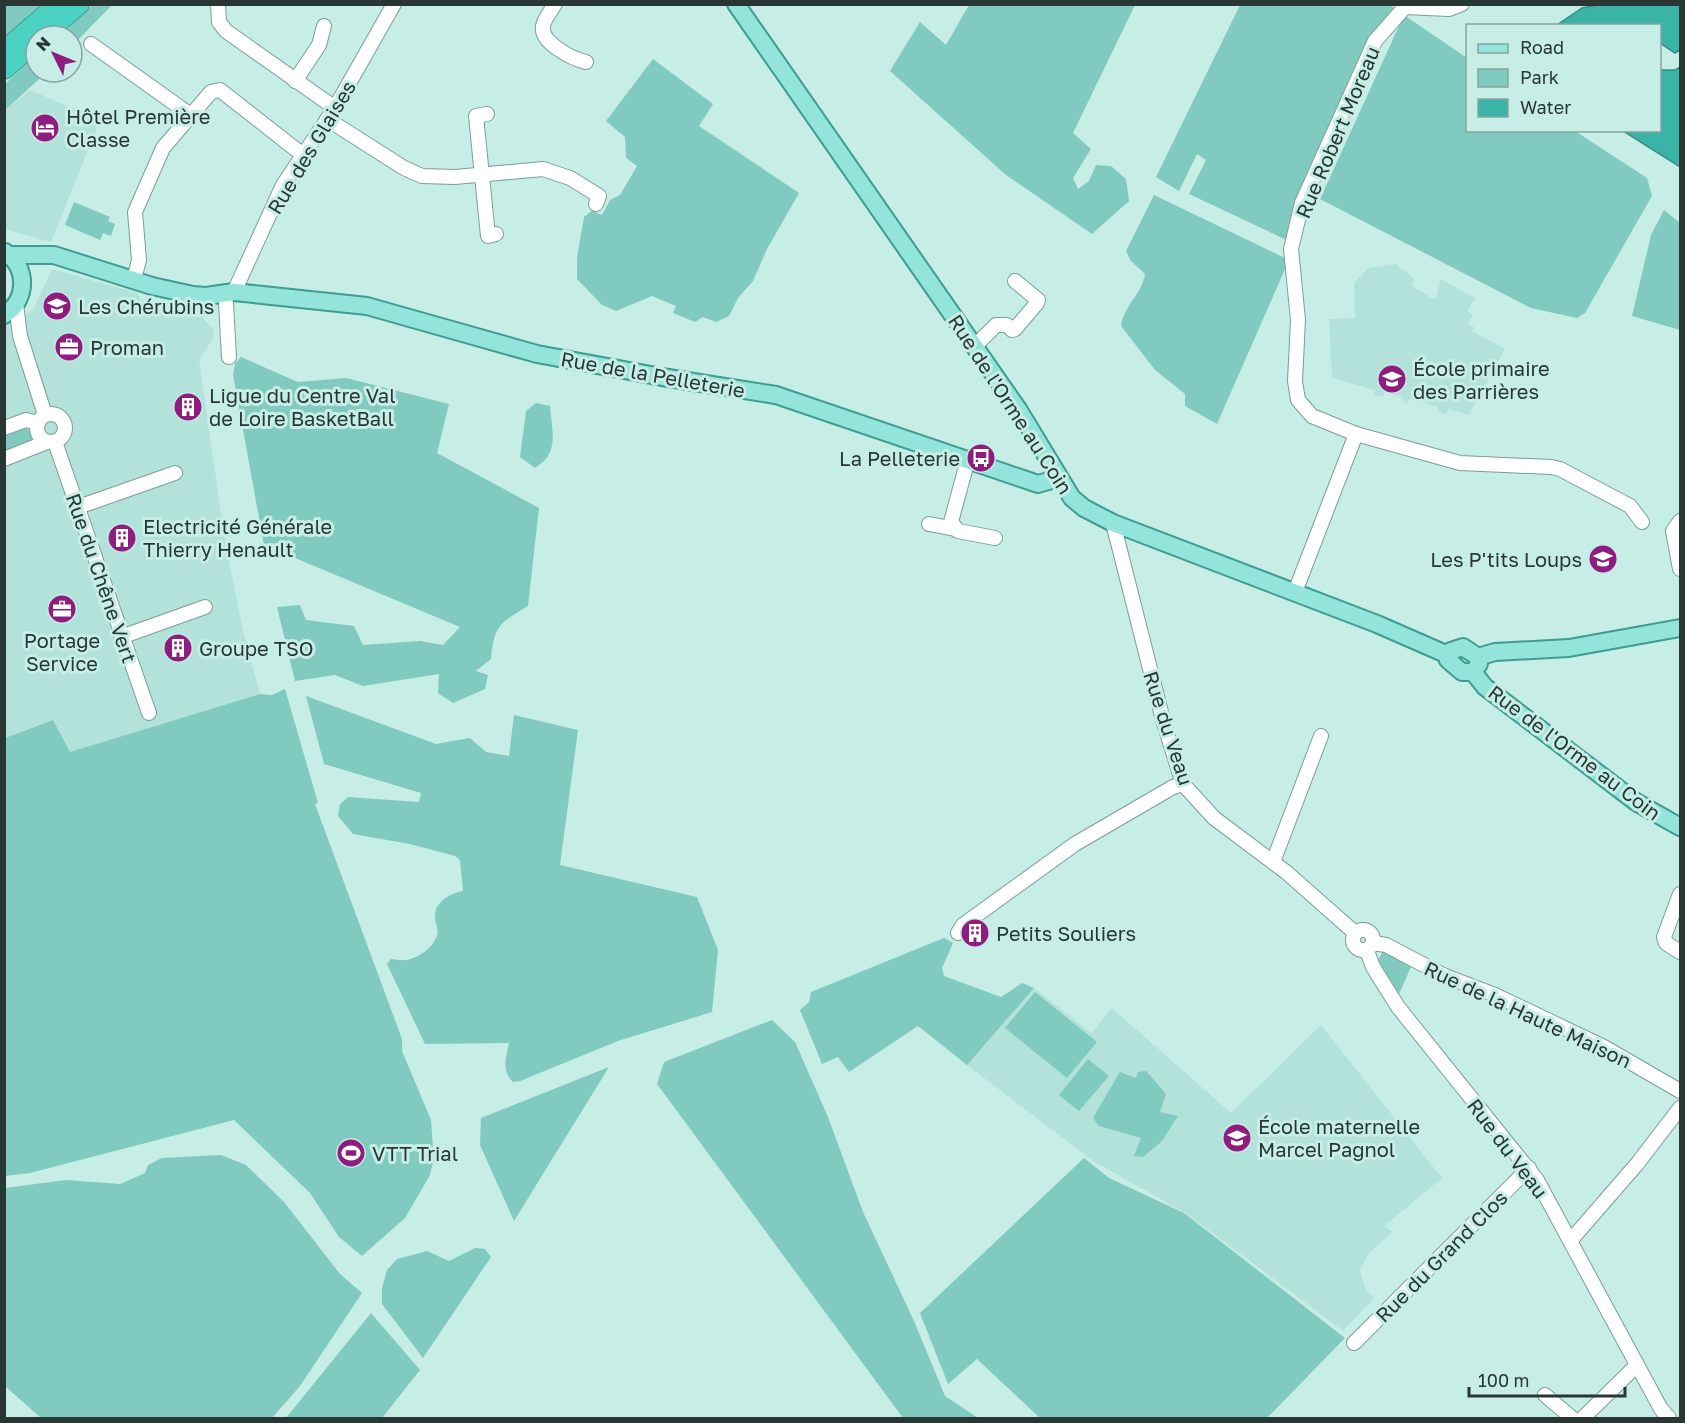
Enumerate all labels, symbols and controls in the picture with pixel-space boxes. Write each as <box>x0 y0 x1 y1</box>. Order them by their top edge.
north arrow <box>24 24 84 84</box>
legend <box>1466 24 1661 132</box>
text: N <box>32 32 54 55</box>
text: Road <box>1520 36 1564 58</box>
street label: Rue Robert Moreau <box>1290 43 1384 221</box>
text: Park <box>1520 66 1559 88</box>
street label: Rue des Glaises <box>262 76 360 218</box>
text: Water <box>1520 96 1571 118</box>
place label: Hôtel Première Classe <box>66 104 210 151</box>
hotel icon: Hôtel Première Classe <box>29 112 61 144</box>
school or university icon: Les Chérubins <box>41 290 73 322</box>
place label: Les Chérubins <box>78 294 214 318</box>
street label: Rue de l'Orme au Coin <box>944 310 1078 498</box>
office icon: Proman <box>53 331 85 363</box>
place label: Proman <box>90 335 164 359</box>
street label: Rue de la Pelleterie <box>559 346 747 402</box>
place label: École primaire des Parrières <box>1413 356 1550 403</box>
school or university icon: École primaire des Parrières <box>1376 363 1408 395</box>
place label: Ligue du Centre Val de Loire BasketBall <box>209 383 396 430</box>
building icon: Ligue du Centre Val de Loire BasketBall <box>172 391 204 423</box>
bus stop icon: La Pelleterie <box>965 442 997 474</box>
place label: La Pelleterie <box>839 446 960 470</box>
street label: Rue du Chêne Vert <box>62 490 142 666</box>
place label: Electricité Générale Thierry Henault <box>143 514 332 561</box>
building icon: Electricité Générale Thierry Henault <box>106 522 138 554</box>
school or university icon: Les P'tits Loups <box>1587 543 1619 575</box>
place label: Les P'tits Loups <box>1430 547 1582 571</box>
office icon: Portage Service <box>46 593 78 625</box>
place label: Portage Service <box>24 628 100 675</box>
building icon: Groupe TSO <box>162 632 194 664</box>
place label: Groupe TSO <box>199 636 314 660</box>
street label: Rue du Veau <box>1139 668 1199 788</box>
street label: Rue de l'Orme au Coin <box>1484 679 1666 825</box>
building icon: Petits Souliers <box>959 917 991 949</box>
place label: Petits Souliers <box>996 921 1136 945</box>
street label: Rue de la Haute Maison <box>1421 955 1635 1073</box>
street label: Rue du Veau <box>1463 1093 1553 1203</box>
place label: École maternelle Marcel Pagnol <box>1258 1114 1420 1161</box>
school or university icon: École maternelle Marcel Pagnol <box>1221 1122 1253 1154</box>
sports icon: VTT Trial <box>335 1137 367 1169</box>
place label: VTT Trial <box>372 1141 458 1165</box>
street label: Rue du Grand Clos <box>1370 1185 1512 1327</box>
scale bar <box>1469 1360 1625 1398</box>
text: 100 m <box>1478 1369 1529 1391</box>

